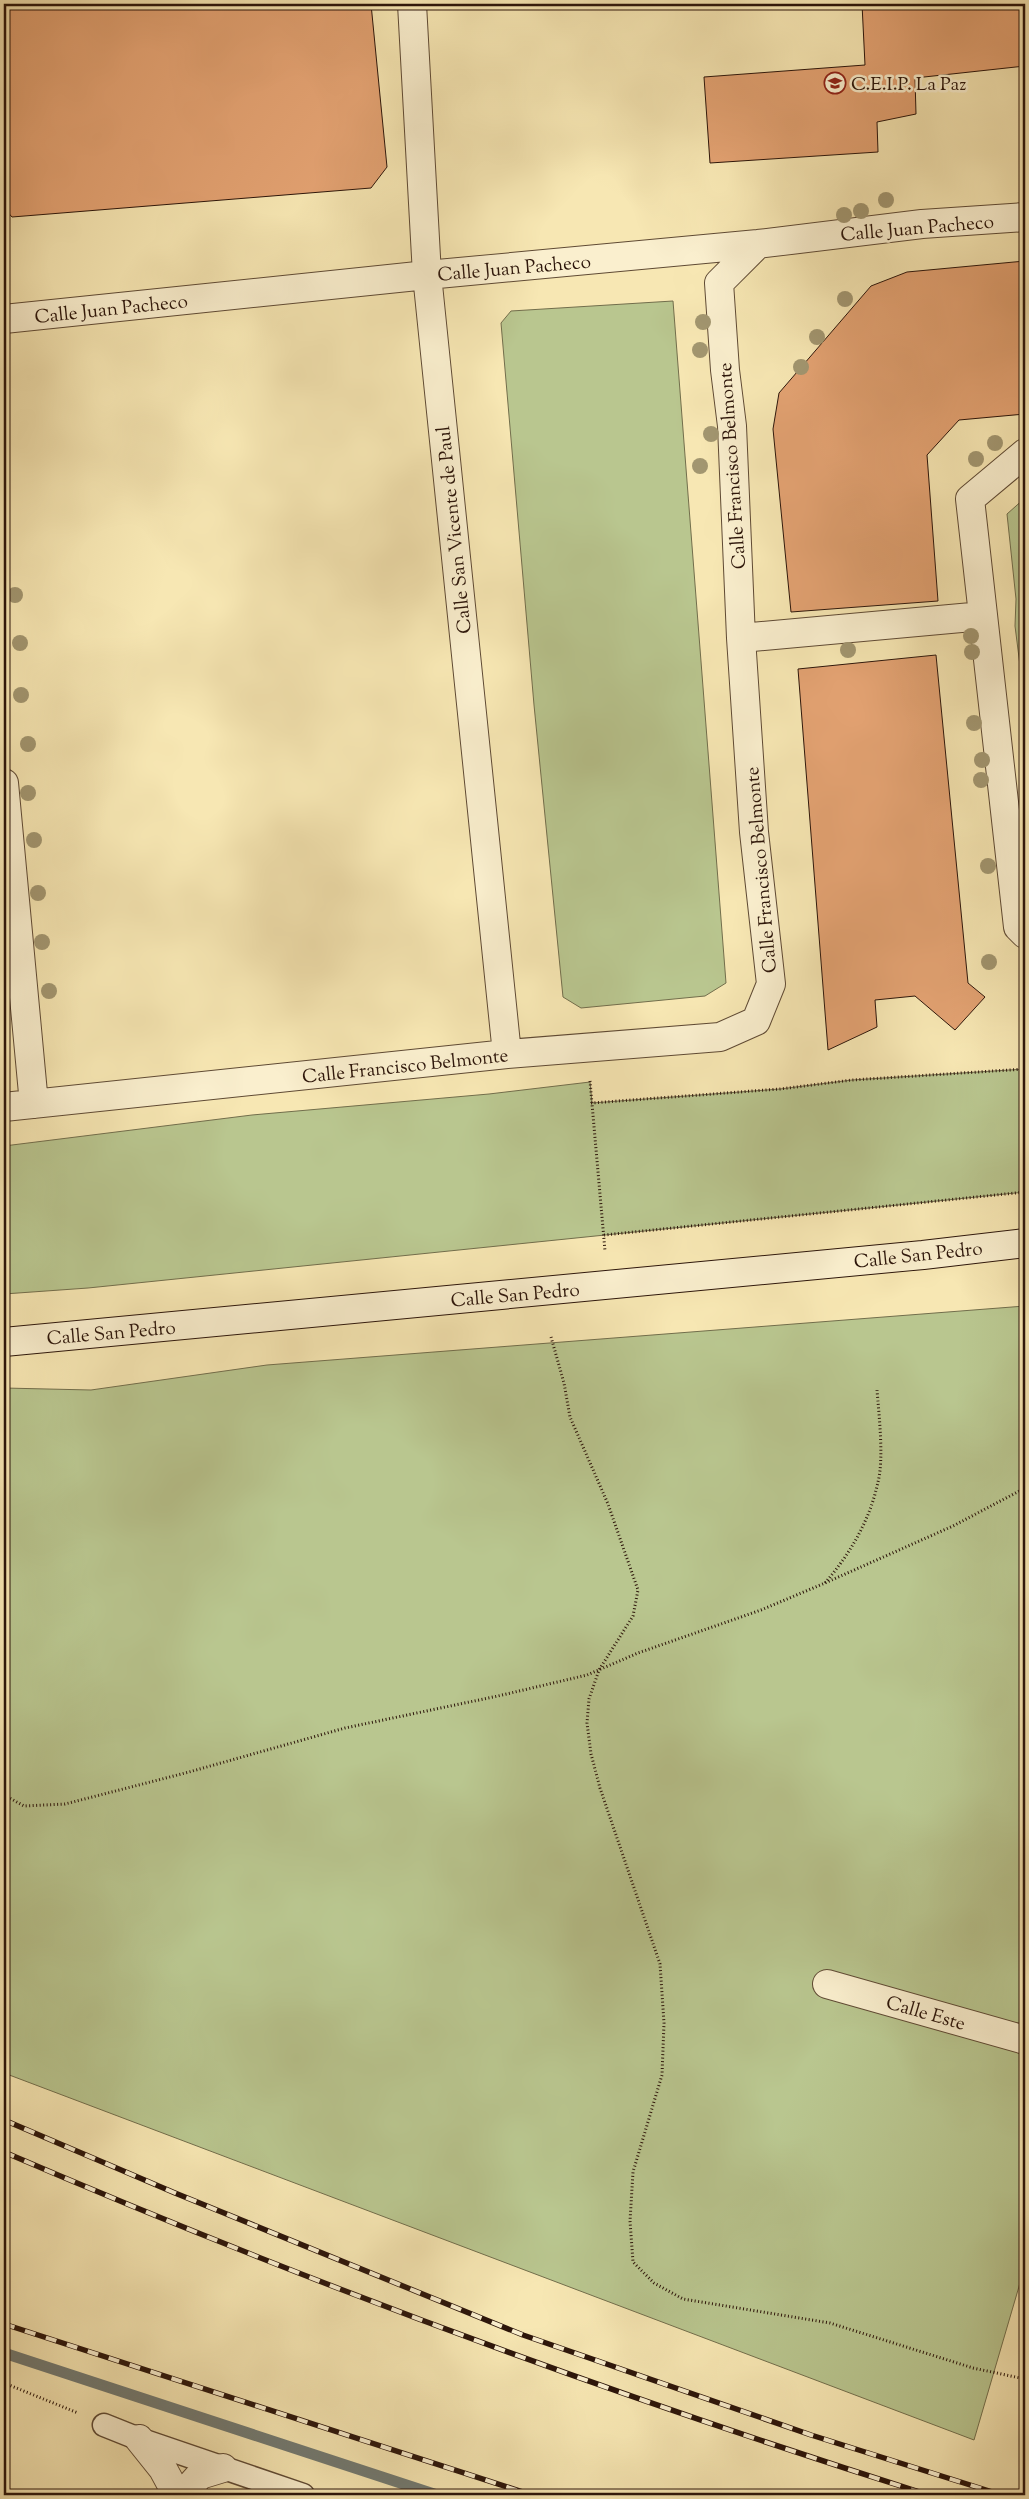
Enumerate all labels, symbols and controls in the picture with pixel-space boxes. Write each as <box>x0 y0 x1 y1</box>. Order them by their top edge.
school or university icon: C.E.I.P. La Paz <box>823 71 847 95</box>
place label: C.E.I.P. La Paz <box>851 72 966 99</box>
street label: Calle Juan Pacheco <box>839 209 995 250</box>
street label: Calle Juan Pacheco <box>436 249 592 290</box>
street label: Calle Juan Pacheco <box>33 289 189 332</box>
street label: Calle Francisco Belmonte <box>713 361 754 570</box>
street label: Calle San Vicente de Paul <box>431 425 480 635</box>
street label: Calle Francisco Belmonte <box>740 765 785 974</box>
street label: Calle Francisco Belmonte <box>301 1043 510 1092</box>
street label: Calle San Pedro <box>853 1236 984 1277</box>
street label: Calle San Pedro <box>450 1277 581 1316</box>
street label: Calle San Pedro <box>46 1315 177 1354</box>
street label: Calle Este <box>882 1990 968 2039</box>

